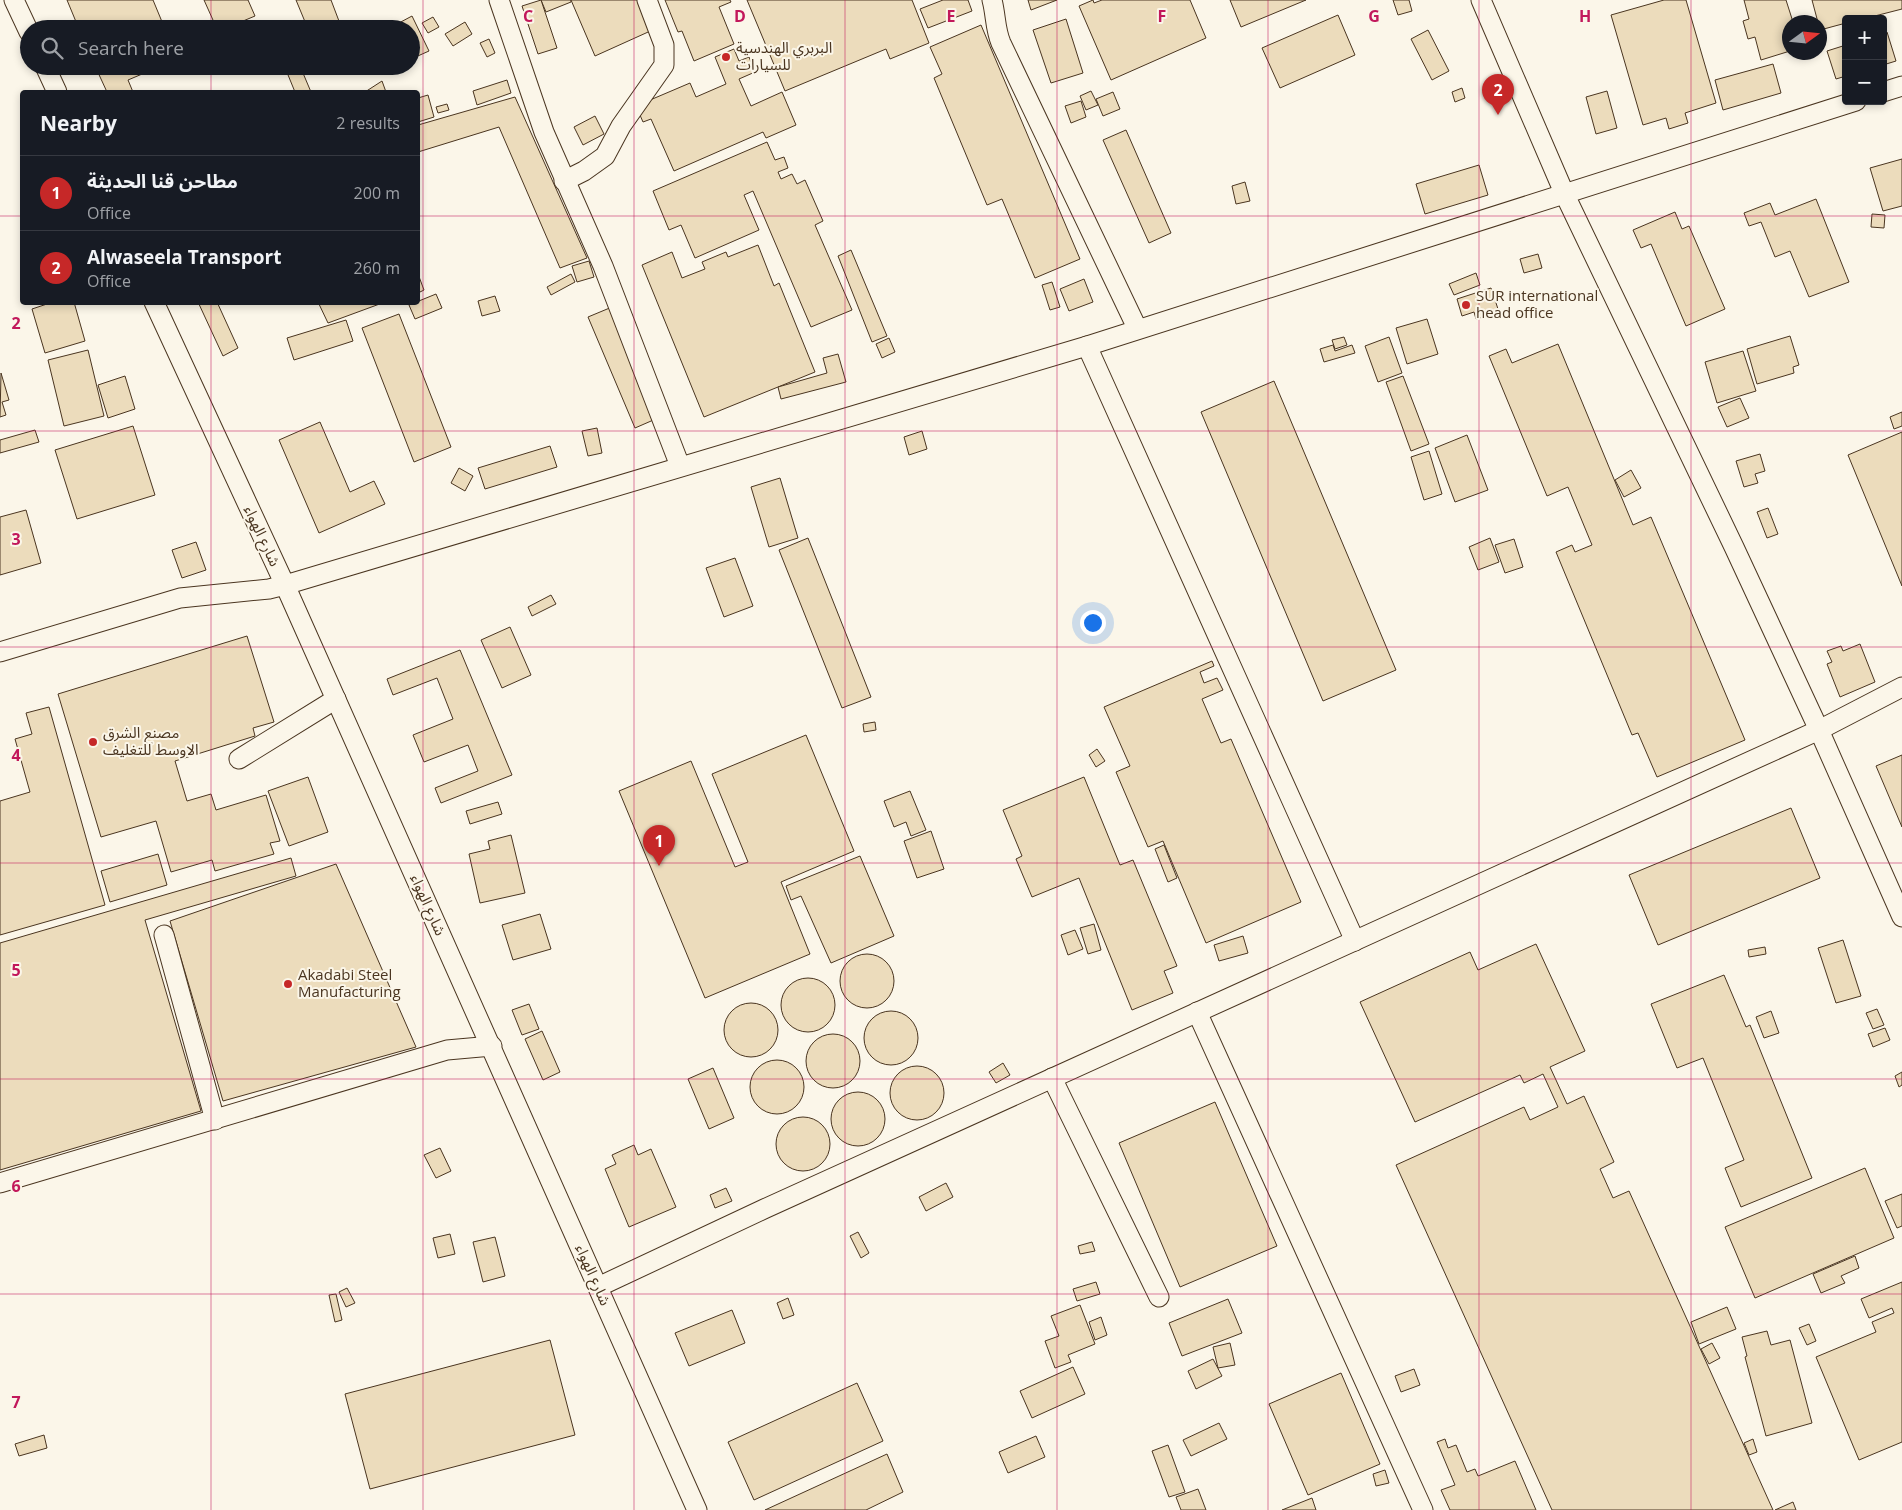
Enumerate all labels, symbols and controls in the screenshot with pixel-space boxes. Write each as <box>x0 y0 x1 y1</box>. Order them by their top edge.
text: C <box>523 5 533 27</box>
text: D <box>734 5 746 27</box>
text: E <box>947 5 956 27</box>
text: F <box>1158 5 1166 27</box>
text: G <box>1368 5 1380 27</box>
text: H <box>1579 5 1591 27</box>
north arrow <box>1782 15 1827 60</box>
map controls <box>1842 15 1887 105</box>
button: + <box>1842 15 1887 60</box>
search box <box>20 20 420 75</box>
icon: search <box>38 34 66 62</box>
text: Search here <box>78 35 184 61</box>
place label: البربري الهندسية للسيارات <box>736 37 832 74</box>
marker: البربري الهندسية للسيارات <box>720 51 732 63</box>
button: − <box>1842 60 1887 105</box>
pin: 2 <box>1482 74 1514 115</box>
text: Nearby <box>40 109 117 137</box>
text: 2 results <box>336 112 400 134</box>
text: مطاحن قنا الحديثة <box>87 168 238 194</box>
text: 1 <box>51 182 61 204</box>
text: 200 m <box>354 182 400 204</box>
text: Office <box>87 202 131 224</box>
text: Alwaseela Transport <box>87 244 281 270</box>
text: 2 <box>51 257 61 279</box>
text: 260 m <box>354 257 400 279</box>
text: Office <box>87 270 131 292</box>
place label: SUR international head office <box>1476 285 1598 322</box>
marker: SUR international head office <box>1460 299 1472 311</box>
text: 2 <box>11 312 21 334</box>
street label: شارع الهواء <box>237 502 286 571</box>
text: 3 <box>11 528 21 550</box>
your location <box>1080 610 1106 636</box>
place label: مصنع الشرق الاوسط للتغليف <box>103 722 199 759</box>
marker: مصنع الشرق الاوسط للتغليف <box>87 736 99 748</box>
text: 4 <box>11 744 21 766</box>
pin: 1 <box>643 825 675 866</box>
street label: شارع الهواء <box>404 871 451 940</box>
text: 5 <box>11 959 21 981</box>
place label: Akadabi Steel Manufacturing <box>298 964 401 1001</box>
marker: Akadabi Steel Manufacturing <box>282 978 294 990</box>
text: 6 <box>11 1175 21 1197</box>
street label: شارع الهواء <box>569 1241 616 1310</box>
text: 7 <box>11 1391 21 1413</box>

